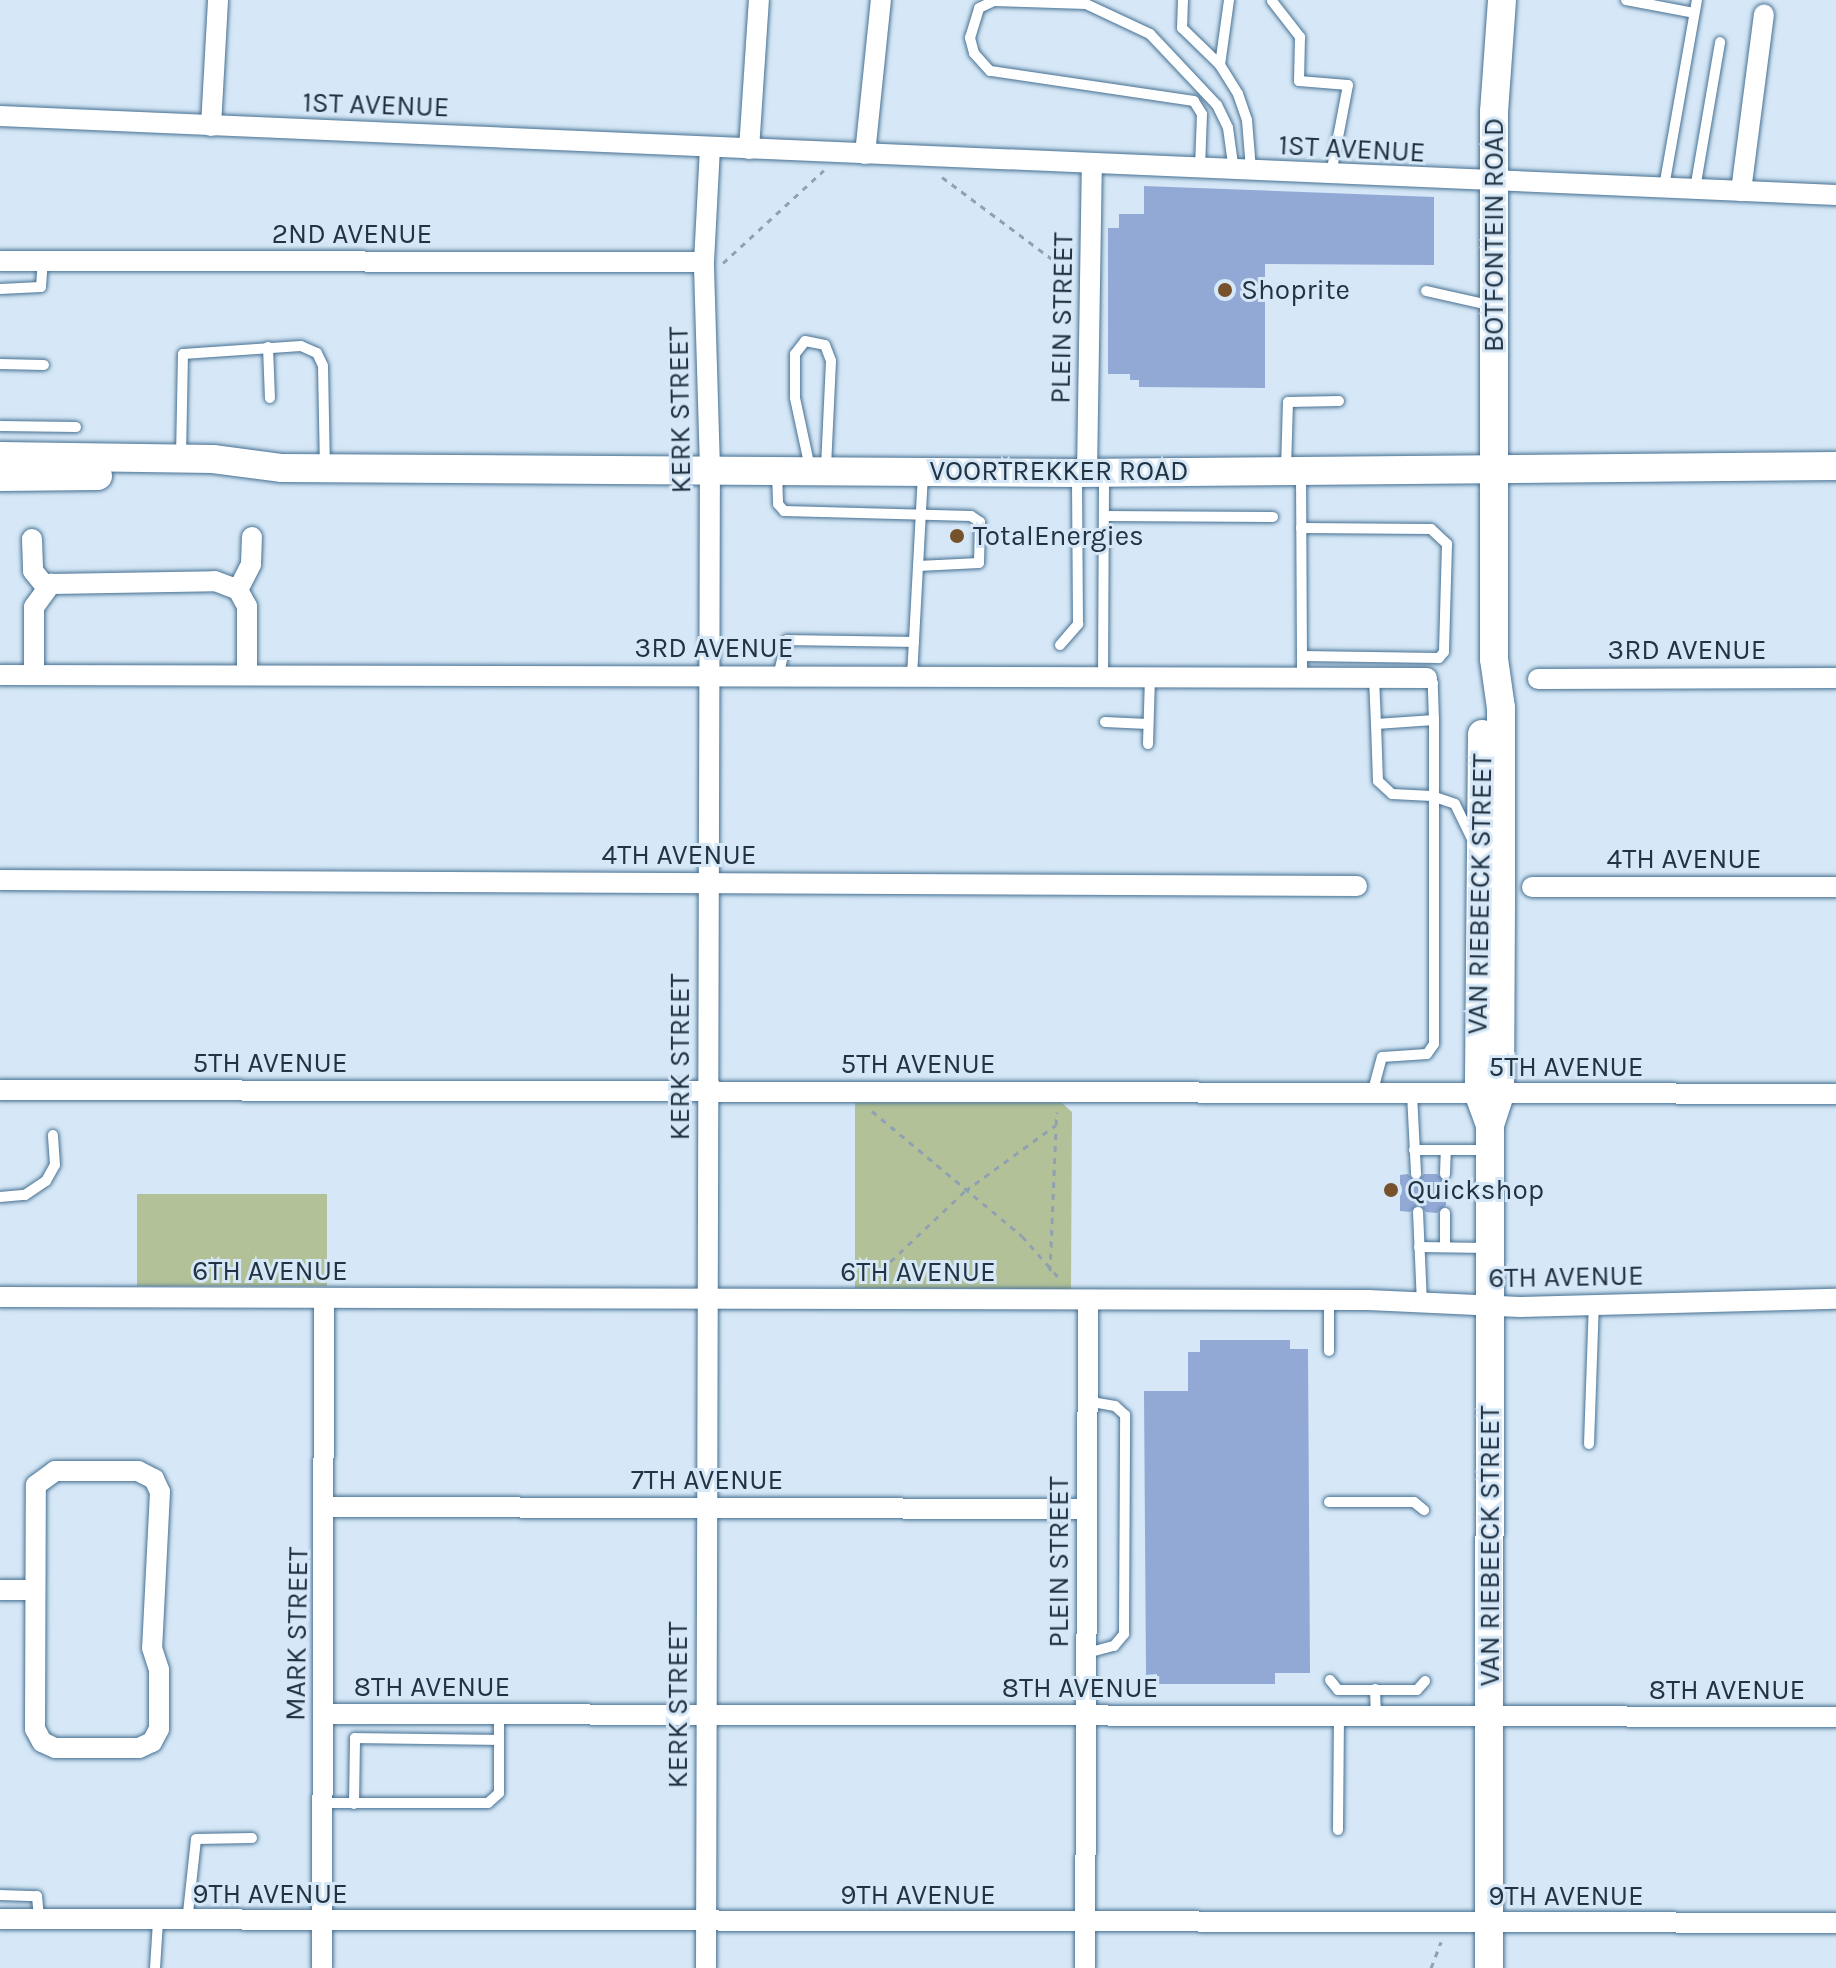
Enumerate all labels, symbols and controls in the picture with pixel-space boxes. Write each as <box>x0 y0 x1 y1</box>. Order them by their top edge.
street label: 1ST AVENUE <box>302 86 450 124</box>
street label: BOTFONTEIN ROAD <box>1477 118 1511 352</box>
street label: 1ST AVENUE <box>1278 128 1426 170</box>
street label: 2ND AVENUE <box>272 217 432 251</box>
street label: PLEIN STREET <box>1044 232 1080 404</box>
place label: Shoprite <box>1241 273 1350 307</box>
marker: Shoprite <box>1216 281 1234 299</box>
street label: KERK STREET <box>662 326 698 494</box>
street label: VOORTREKKER ROAD <box>929 454 1189 488</box>
place label: TotalEnergies <box>973 519 1144 553</box>
marker: TotalEnergies <box>948 527 966 545</box>
street label: 3RD AVENUE <box>635 631 793 665</box>
street label: 3RD AVENUE <box>1608 633 1766 667</box>
street label: VAN RIEBEECK STREET <box>1461 753 1499 1035</box>
street label: 4TH AVENUE <box>602 838 756 872</box>
street label: 4TH AVENUE <box>1607 842 1761 876</box>
street label: KERK STREET <box>663 973 697 1141</box>
street label: 5TH AVENUE <box>192 1046 348 1080</box>
street label: 5TH AVENUE <box>840 1047 996 1081</box>
street label: 5TH AVENUE <box>1488 1050 1644 1084</box>
place label: Quickshop <box>1407 1173 1544 1207</box>
marker: Quickshop <box>1382 1181 1400 1199</box>
street label: 6TH AVENUE <box>192 1254 348 1288</box>
street label: 6TH AVENUE <box>840 1255 996 1289</box>
street label: 6TH AVENUE <box>1488 1259 1644 1295</box>
street label: VAN RIEBEECK STREET <box>1473 1406 1507 1686</box>
street label: 7TH AVENUE <box>631 1463 783 1497</box>
street label: PLEIN STREET <box>1042 1476 1076 1648</box>
street label: MARK STREET <box>279 1547 315 1721</box>
street label: KERK STREET <box>661 1621 695 1789</box>
street label: 8TH AVENUE <box>354 1670 510 1704</box>
street label: 8TH AVENUE <box>1002 1671 1158 1705</box>
street label: 8TH AVENUE <box>1649 1673 1805 1707</box>
street label: 9TH AVENUE <box>192 1877 348 1911</box>
street label: 9TH AVENUE <box>840 1878 996 1912</box>
street label: 9TH AVENUE <box>1488 1879 1644 1913</box>

